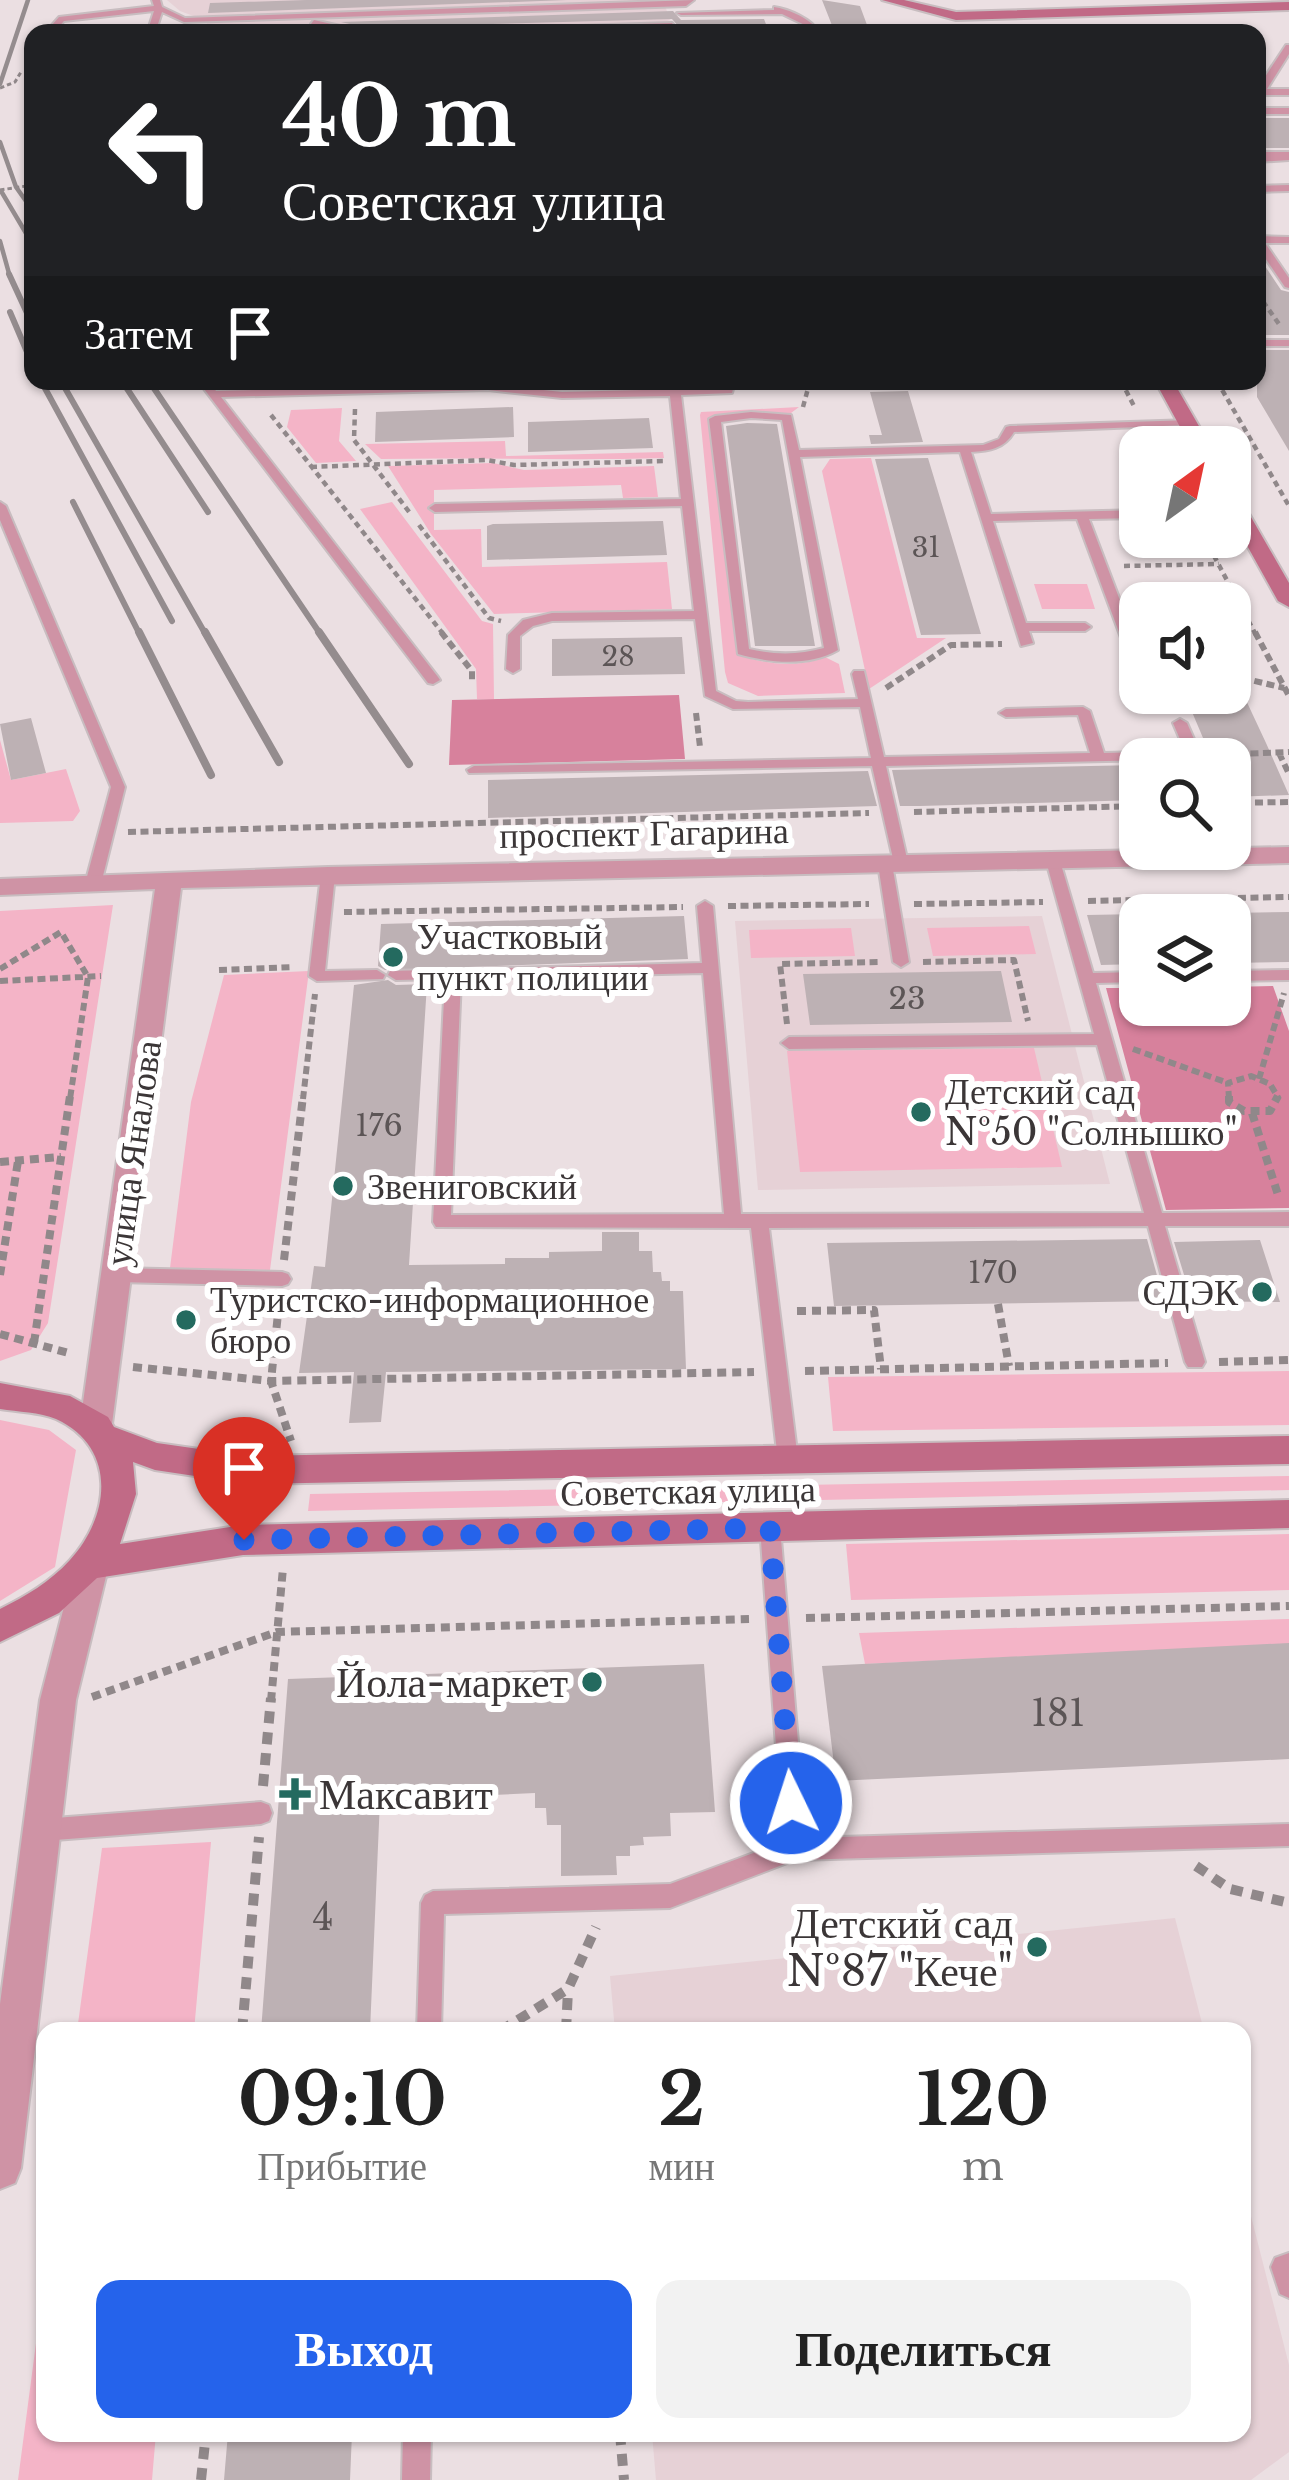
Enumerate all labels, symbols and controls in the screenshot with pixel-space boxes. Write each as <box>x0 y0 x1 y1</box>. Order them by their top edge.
text: 40 m <box>282 65 516 169</box>
icon: left <box>84 72 240 228</box>
text: Советская улица <box>282 168 665 235</box>
icon: arrive <box>217 300 283 366</box>
text: Затем <box>84 305 193 361</box>
north arrow <box>1119 426 1251 558</box>
map controls <box>1119 426 1251 1026</box>
house number: 31 <box>912 531 940 564</box>
button: sound <box>1119 582 1251 714</box>
house number: 28 <box>602 640 635 673</box>
button: search <box>1119 738 1251 870</box>
street label: проспект Гагарина <box>499 808 789 858</box>
button: layers <box>1119 894 1251 1026</box>
place label: Участковый пункт полиции <box>417 914 648 1000</box>
marker: Участковый пункт полиции <box>380 944 406 970</box>
house number: 23 <box>889 980 925 1017</box>
street label: улица Яналова <box>95 1037 171 1269</box>
place label: Детский сад №50 "Солнышко" <box>945 1069 1238 1155</box>
marker: Детский сад №50 "Солнышко" <box>908 1099 934 1125</box>
house number: 176 <box>355 1107 403 1144</box>
place label: Звениговский <box>367 1164 577 1209</box>
marker: Звениговский <box>330 1173 356 1199</box>
house number: 170 <box>968 1254 1018 1291</box>
place label: СДЭК <box>1143 1270 1239 1315</box>
place label: Туристско-информационное бюро <box>210 1277 649 1363</box>
marker: СДЭК <box>1249 1279 1275 1305</box>
marker: Туристско-информационное бюро <box>173 1307 199 1333</box>
pin <box>193 1417 295 1540</box>
icon: arrive <box>211 1435 277 1501</box>
street label: Советская улица <box>560 1466 816 1516</box>
place label: Йола-маркет <box>336 1656 568 1708</box>
marker: Йола-маркет <box>579 1669 605 1695</box>
house number: 181 <box>1031 1691 1085 1736</box>
position arrow <box>728 1740 854 1866</box>
place label: Максавит <box>319 1768 493 1820</box>
marker: Максавит <box>282 1781 308 1807</box>
house number: 4 <box>312 1895 334 1940</box>
place label: Детский сад №87 "Кече" <box>787 1897 1013 1997</box>
marker: Детский сад №87 "Кече" <box>1024 1934 1050 1960</box>
text: 09:10 <box>238 2055 447 2144</box>
text: 2 <box>658 2055 705 2144</box>
text: 120 <box>917 2055 1049 2144</box>
text: Прибытие <box>257 2142 427 2191</box>
text: мин <box>649 2142 715 2191</box>
text: m <box>962 2142 1004 2191</box>
button: Выход <box>96 2280 632 2418</box>
button: Поделиться <box>656 2280 1191 2418</box>

